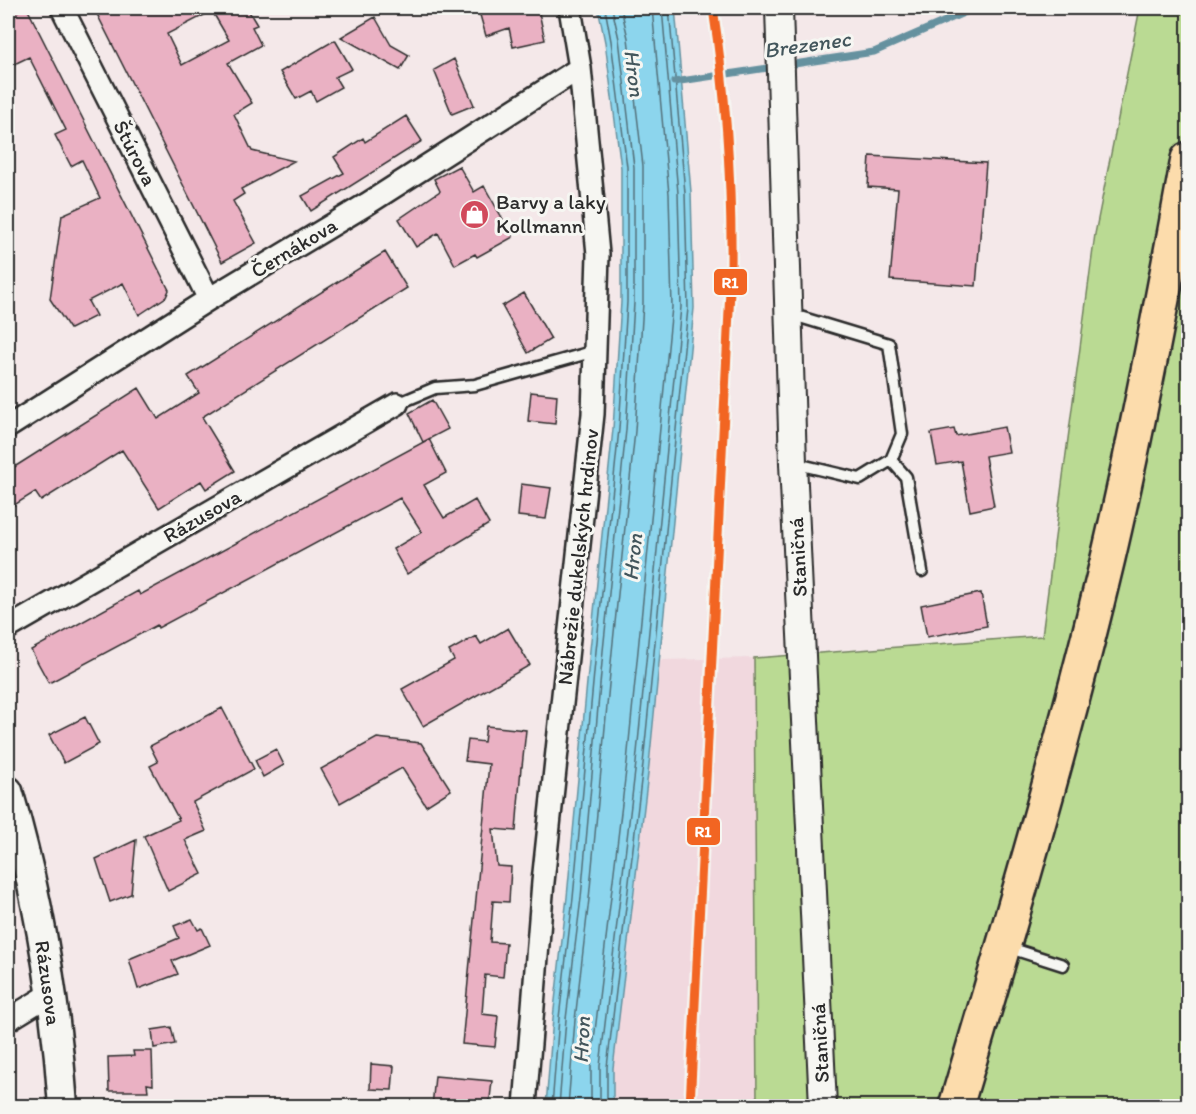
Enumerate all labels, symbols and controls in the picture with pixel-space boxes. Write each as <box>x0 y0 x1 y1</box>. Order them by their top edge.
water label: Brezenec <box>762 25 853 64</box>
water label: Hron <box>618 48 651 98</box>
street label: Štúrova <box>108 116 162 190</box>
place label: Barvy a laky Kollmann <box>496 189 606 238</box>
shop icon: Barvy a laky Kollmann <box>459 198 491 230</box>
street label: Černákova <box>246 212 341 283</box>
line badge: R1 <box>713 268 748 296</box>
text: R1 <box>721 273 739 292</box>
street label: Nábrežie dukelských hrdinov <box>552 427 603 686</box>
street label: Rázusova <box>158 483 245 548</box>
street label: Staničná <box>783 516 812 598</box>
water label: Hron <box>617 532 648 582</box>
line badge: R1 <box>686 817 721 846</box>
text: R1 <box>694 822 712 841</box>
street label: Rázusova <box>30 939 67 1027</box>
street label: Staničná <box>805 1002 834 1084</box>
water label: Hron <box>567 1016 596 1064</box>

